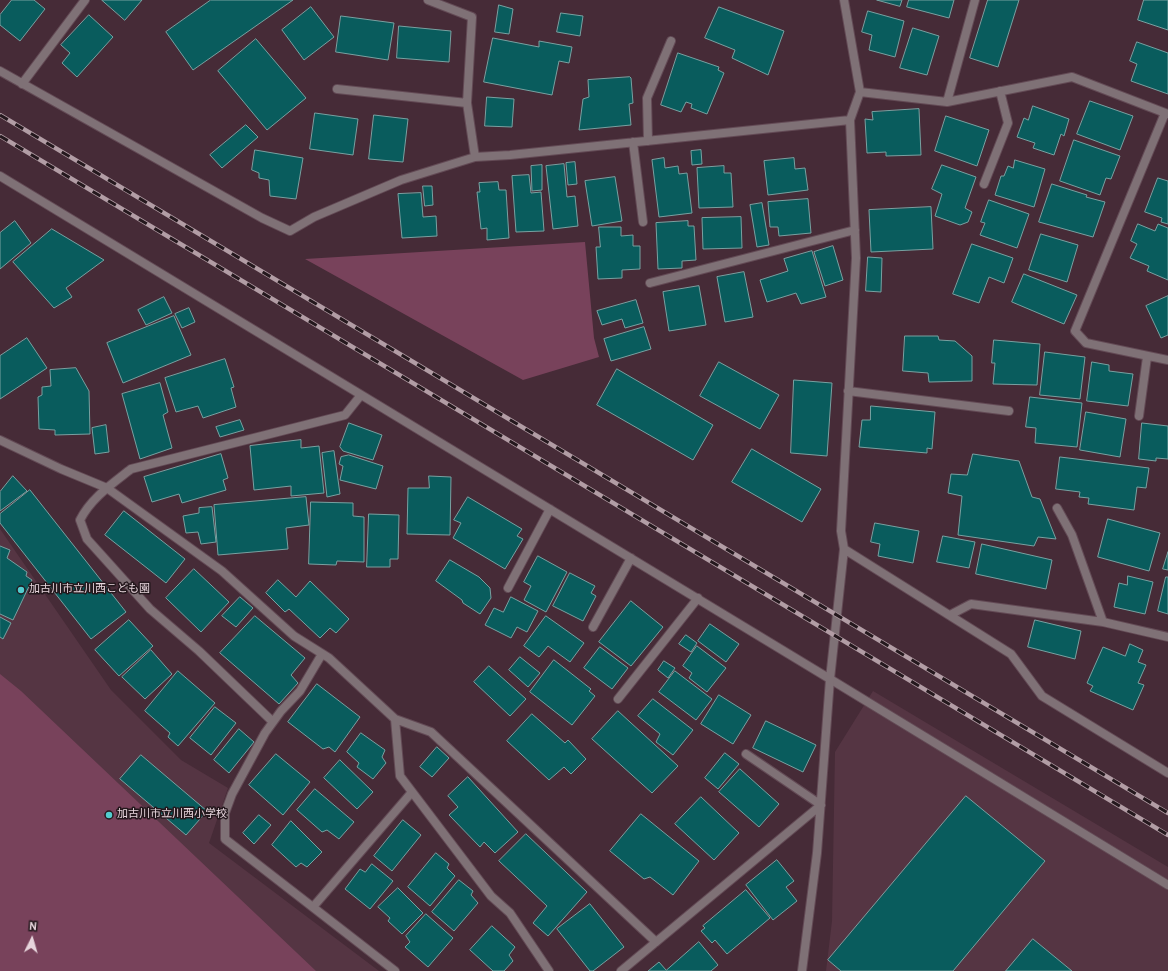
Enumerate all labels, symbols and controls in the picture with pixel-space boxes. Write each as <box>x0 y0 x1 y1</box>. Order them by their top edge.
place label: 加古川市立川西こども園 <box>29 583 150 597</box>
marker: 加古川市立川西こども園 <box>16 585 26 595</box>
place label: 加古川市立川西小学校 <box>117 808 227 822</box>
marker: 加古川市立川西小学校 <box>104 810 114 820</box>
north arrow <box>12 919 52 959</box>
text: N <box>28 920 38 934</box>

